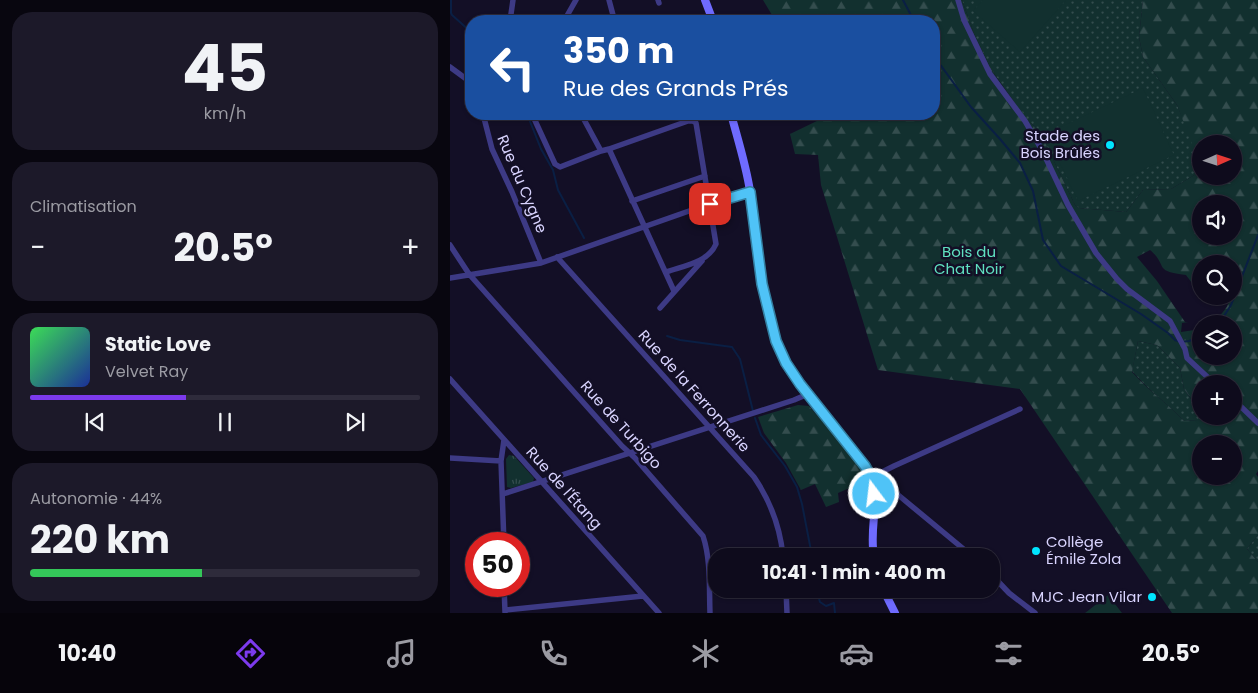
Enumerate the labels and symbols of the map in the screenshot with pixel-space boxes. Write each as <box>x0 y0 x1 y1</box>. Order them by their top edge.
place label: Stade des Bois Brûlés <box>1020 125 1100 163</box>
street label: Rue du Cygne <box>492 131 553 236</box>
north arrow <box>1192 135 1242 185</box>
marker: Stade des Bois Brûlés <box>1104 139 1116 151</box>
pin <box>689 183 731 225</box>
park label: Bois du Chat Noir <box>934 241 1005 279</box>
street label: Rue de la Ferronnerie <box>634 325 755 456</box>
street label: Rue de Turbigo <box>576 376 667 473</box>
street label: Rue de l'Étang <box>522 442 607 534</box>
position arrow <box>847 467 899 519</box>
place label: Collège Émile Zola <box>1046 531 1121 569</box>
speed limit sign: 50 <box>465 532 530 597</box>
marker: Collège Émile Zola <box>1030 545 1042 557</box>
place label: MJC Jean Vilar <box>1031 586 1142 607</box>
marker: MJC Jean Vilar <box>1146 591 1158 603</box>

